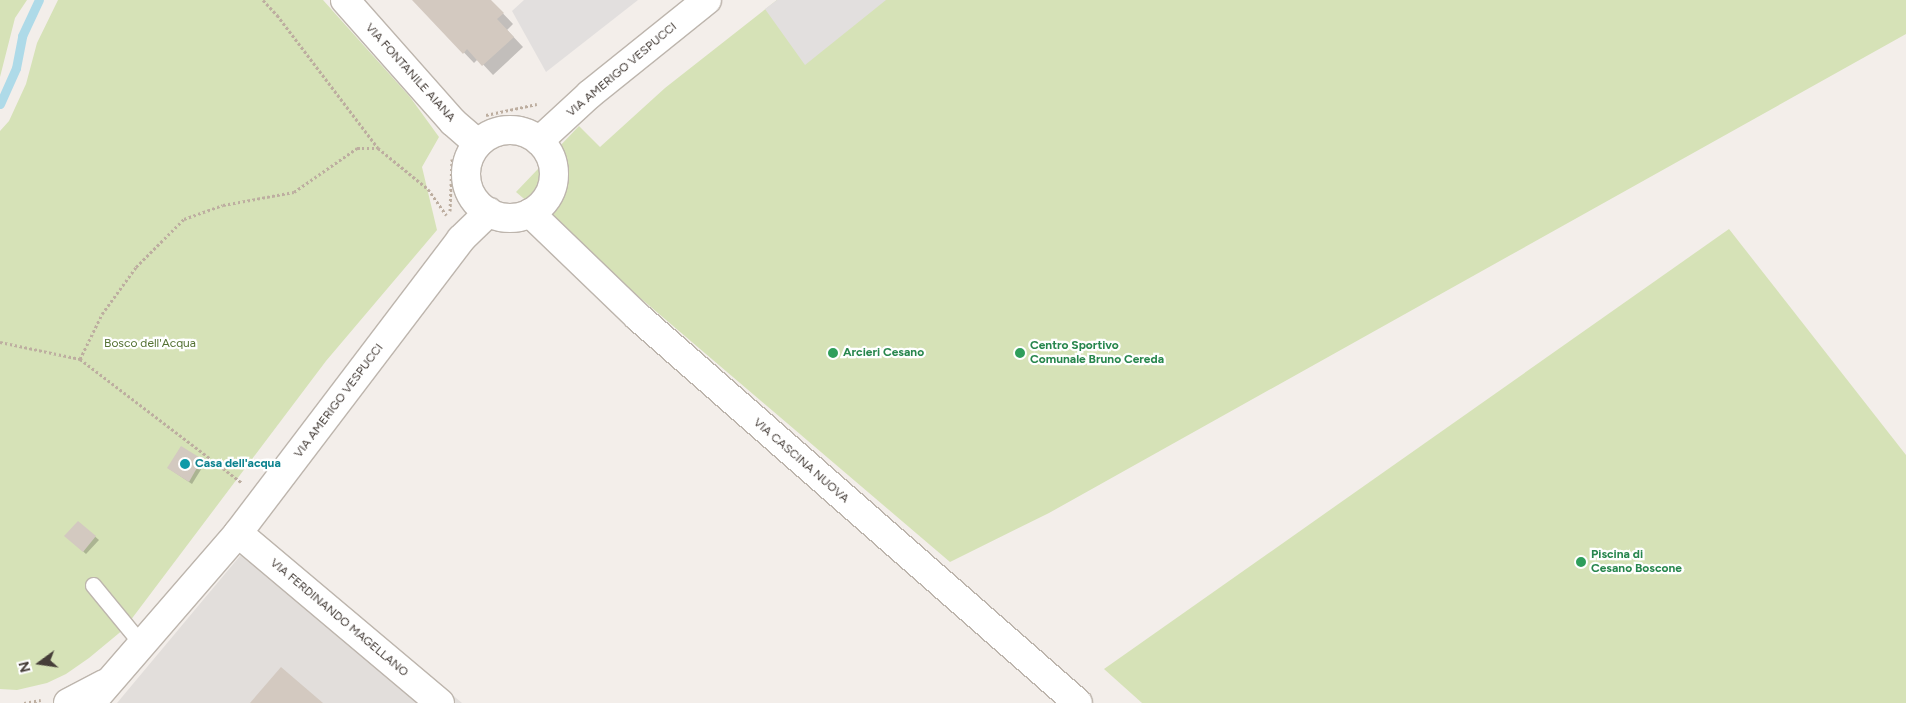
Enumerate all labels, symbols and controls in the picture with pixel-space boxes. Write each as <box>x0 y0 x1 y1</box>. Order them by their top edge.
street label: VIA AMERIGO VESPUCCI <box>564 20 680 120</box>
street label: VIA FONTANILE AIANA <box>362 21 458 125</box>
park label: Bosco dell'Acqua <box>104 337 196 351</box>
place label: Centro Sportivo Comunale Bruno Cereda <box>1030 339 1164 367</box>
street label: VIA AMERIGO VESPUCCI <box>291 341 387 461</box>
place label: Arcieri Cesano <box>843 346 924 360</box>
marker: Arcieri Cesano <box>827 347 839 359</box>
marker: Centro Sportivo Comunale Bruno Cereda <box>1014 347 1026 359</box>
street label: VIA CASCINA NUOVA <box>750 416 852 506</box>
place label: Casa dell'acqua <box>195 457 281 471</box>
marker: Casa dell'acqua <box>179 458 191 470</box>
place label: Piscina di Cesano Boscone <box>1591 548 1682 576</box>
street label: VIA FERDINANDO MAGELLANO <box>267 556 411 680</box>
marker: Piscina di Cesano Boscone <box>1575 556 1587 568</box>
north arrow <box>15 638 65 688</box>
text: N <box>15 659 35 674</box>

